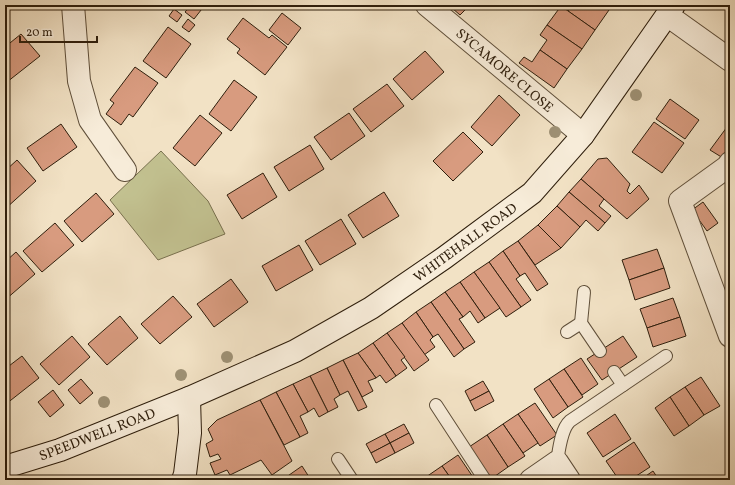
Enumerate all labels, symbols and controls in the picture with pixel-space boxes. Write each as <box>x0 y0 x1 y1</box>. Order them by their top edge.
scale bar <box>20 18 97 44</box>
text: 20 m <box>26 25 53 41</box>
street label: SYCAMORE CLOSE <box>451 25 557 118</box>
street label: WHITEHALL ROAD <box>410 199 522 287</box>
street label: SPEEDWELL ROAD <box>37 404 158 466</box>

